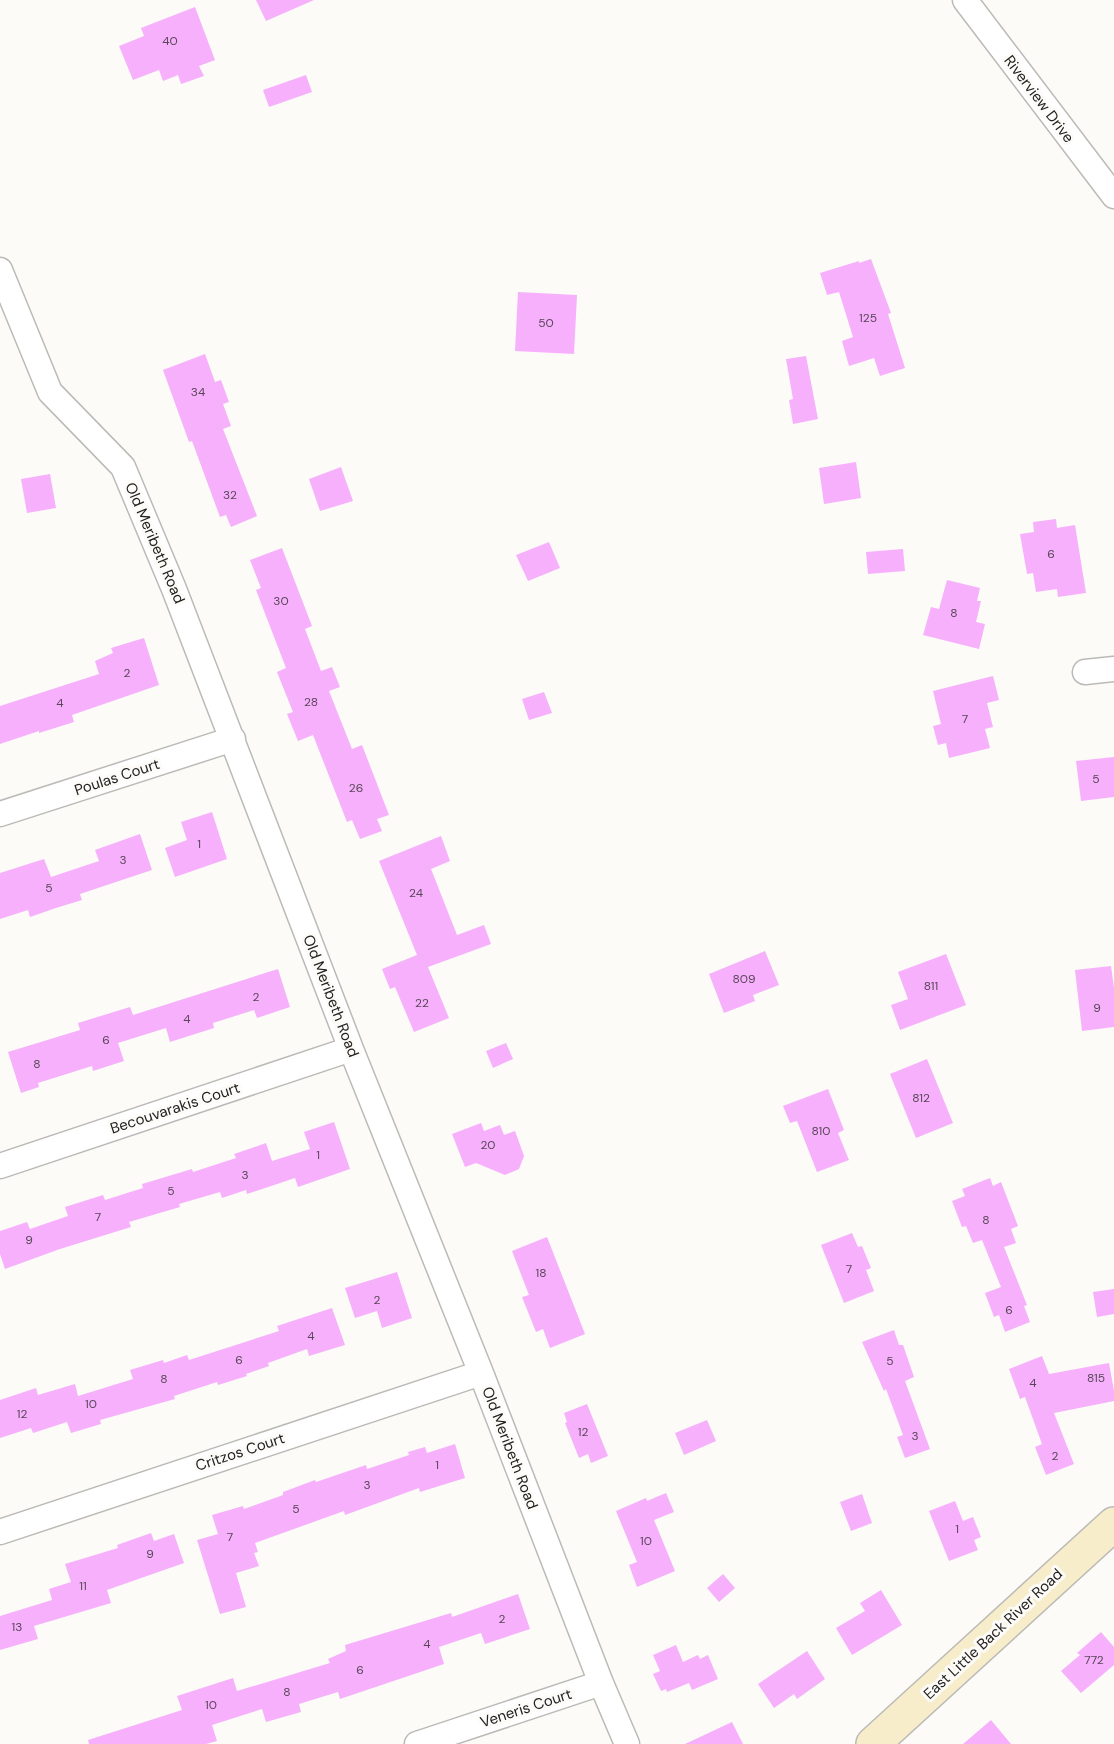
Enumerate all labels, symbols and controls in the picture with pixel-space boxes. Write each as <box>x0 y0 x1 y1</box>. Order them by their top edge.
house number: 40 <box>162 33 178 49</box>
street label: Riverview Drive <box>999 51 1079 147</box>
house number: 125 <box>859 310 877 326</box>
house number: 50 <box>538 315 554 331</box>
house number: 34 <box>191 384 205 400</box>
street label: Old Meribeth Road <box>120 479 190 607</box>
house number: 32 <box>223 487 237 503</box>
house number: 6 <box>1047 546 1055 562</box>
house number: 30 <box>273 593 289 609</box>
house number: 8 <box>950 605 958 621</box>
house number: 2 <box>124 665 131 681</box>
house number: 28 <box>304 694 318 710</box>
house number: 4 <box>56 695 64 711</box>
house number: 7 <box>962 711 968 727</box>
street label: Poulas Court <box>72 754 162 800</box>
house number: 5 <box>1092 771 1100 787</box>
house number: 26 <box>349 780 363 796</box>
house number: 1 <box>197 836 201 852</box>
house number: 3 <box>119 852 127 868</box>
house number: 5 <box>45 880 53 896</box>
house number: 24 <box>409 885 423 901</box>
street label: Old Meribeth Road <box>298 932 364 1060</box>
house number: 809 <box>732 971 756 987</box>
house number: 811 <box>924 978 938 994</box>
house number: 2 <box>253 989 260 1005</box>
house number: 22 <box>415 995 429 1011</box>
house number: 9 <box>1093 1000 1101 1016</box>
house number: 4 <box>183 1011 191 1027</box>
house number: 6 <box>102 1032 110 1048</box>
house number: 8 <box>33 1056 41 1072</box>
street label: Becouvarakis Court <box>108 1078 243 1138</box>
house number: 812 <box>912 1090 930 1106</box>
house number: 810 <box>811 1123 831 1139</box>
house number: 20 <box>480 1137 496 1153</box>
house number: 1 <box>316 1147 320 1163</box>
house number: 3 <box>241 1167 249 1183</box>
house number: 5 <box>167 1183 175 1199</box>
house number: 7 <box>95 1209 101 1225</box>
house number: 8 <box>982 1212 990 1228</box>
house number: 9 <box>25 1232 33 1248</box>
house number: 7 <box>846 1261 852 1277</box>
house number: 18 <box>535 1265 547 1281</box>
house number: 2 <box>374 1292 381 1308</box>
house number: 6 <box>1005 1302 1013 1318</box>
house number: 4 <box>307 1328 315 1344</box>
house number: 6 <box>235 1352 243 1368</box>
house number: 5 <box>886 1353 894 1369</box>
house number: 815 <box>1087 1370 1105 1386</box>
house number: 8 <box>160 1371 168 1387</box>
house number: 4 <box>1029 1375 1037 1391</box>
street label: Old Meribeth Road <box>477 1384 543 1512</box>
house number: 10 <box>85 1396 97 1412</box>
house number: 12 <box>17 1406 27 1422</box>
house number: 12 <box>578 1424 588 1440</box>
street label: Critzos Court <box>193 1428 287 1476</box>
house number: 3 <box>911 1428 919 1444</box>
house number: 2 <box>1052 1448 1059 1464</box>
house number: 1 <box>435 1457 439 1473</box>
house number: 3 <box>363 1477 371 1493</box>
house number: 5 <box>292 1501 300 1517</box>
house number: 1 <box>955 1521 959 1537</box>
house number: 7 <box>227 1529 233 1545</box>
house number: 10 <box>640 1533 652 1549</box>
house number: 9 <box>146 1546 154 1562</box>
street label: East Little Back River Road <box>919 1564 1067 1704</box>
house number: 11 <box>79 1578 87 1594</box>
house number: 2 <box>499 1611 506 1627</box>
house number: 13 <box>12 1619 22 1635</box>
house number: 4 <box>423 1636 431 1652</box>
house number: 772 <box>1084 1652 1104 1668</box>
house number: 6 <box>356 1662 364 1678</box>
house number: 8 <box>283 1684 291 1700</box>
street label: Veneris Court <box>478 1684 574 1732</box>
house number: 10 <box>205 1697 217 1713</box>

